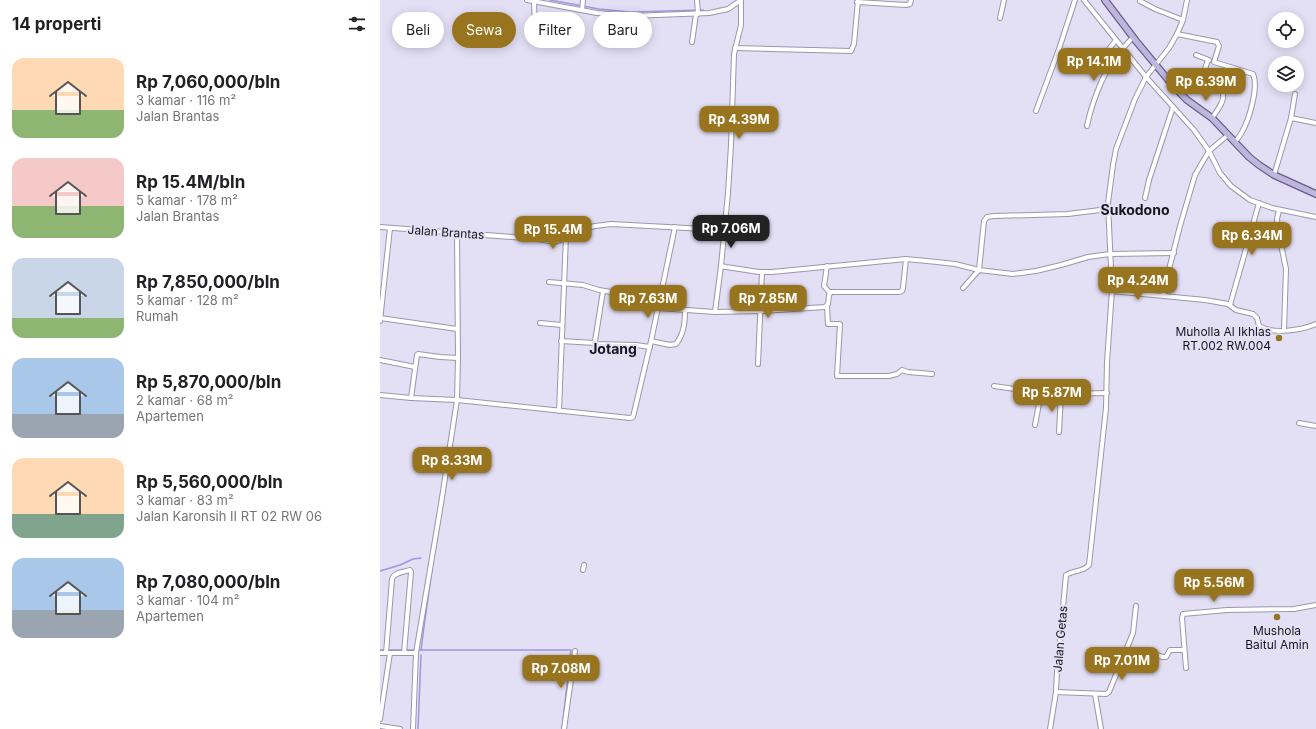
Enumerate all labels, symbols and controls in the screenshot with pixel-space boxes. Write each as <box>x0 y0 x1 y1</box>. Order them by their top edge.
chip: Beli <box>392 12 444 48</box>
chip: Sewa <box>452 12 516 48</box>
chip: Filter <box>524 12 585 48</box>
chip: Baru <box>593 12 652 48</box>
map controls <box>1268 12 1304 92</box>
button: locate <box>1268 12 1304 48</box>
icon: filters <box>346 13 368 35</box>
text: 14 properti <box>12 14 101 34</box>
pin: Rp 14.1M <box>1053 48 1135 82</box>
text: Rp 14.1M <box>1067 53 1121 69</box>
button: layers <box>1268 56 1304 92</box>
pin: Rp 6.39M <box>1165 68 1247 102</box>
text: Rp 7,060,000/bln <box>136 72 280 92</box>
text: Rp 6.39M <box>1176 73 1236 89</box>
icon: home <box>44 74 92 122</box>
text: 3 kamar · 116 m² <box>136 92 236 108</box>
pin: Rp 4.39M <box>698 106 780 140</box>
text: Jalan Brantas <box>136 108 219 124</box>
text: Rp 4.39M <box>708 111 770 127</box>
text: Rp 15.4M/bln <box>136 172 245 192</box>
icon: home <box>44 174 92 222</box>
text: 5 kamar · 178 m² <box>136 192 238 208</box>
district label: Sukodono <box>1101 201 1170 218</box>
text: Jalan Brantas <box>136 208 219 224</box>
pin: Rp 7.06M <box>690 215 772 249</box>
pin: Rp 15.4M <box>512 216 594 250</box>
text: Rp 7.06M <box>701 220 761 236</box>
text: Rp 15.4M <box>524 221 582 237</box>
street label: Jalan Brantas <box>407 222 485 242</box>
pin: Rp 6.34M <box>1211 222 1293 256</box>
text: Rp 6.34M <box>1221 227 1283 243</box>
pin: Rp 4.24M <box>1097 267 1179 301</box>
text: Rp 7,850,000/bln <box>136 272 280 292</box>
text: Rp 4.24M <box>1107 272 1169 288</box>
icon: home <box>44 274 92 322</box>
pin: Rp 7.63M <box>607 285 689 319</box>
pin: Rp 7.85M <box>727 285 809 319</box>
text: Rp 7.63M <box>619 290 677 306</box>
text: Rp 7.85M <box>739 290 797 306</box>
text: 5 kamar · 128 m² <box>136 292 239 308</box>
text: Rumah <box>136 308 178 324</box>
place label: Muholla Al Ikhlas RT.002 RW.004 <box>1175 324 1271 353</box>
marker: Muholla Al Ikhlas RT.002 RW.004 <box>1274 333 1284 343</box>
district label: Jotang <box>589 340 637 357</box>
text: Rp 5,870,000/bln <box>136 372 281 392</box>
icon: home <box>44 374 92 422</box>
pin: Rp 5.87M <box>1011 379 1093 413</box>
text: Rp 5.87M <box>1022 384 1082 400</box>
text: 2 kamar · 68 m² <box>136 392 234 408</box>
text: Apartemen <box>136 408 204 424</box>
pin: Rp 8.33M <box>411 447 493 481</box>
text: Rp 8.33M <box>422 452 482 468</box>
text: Rp 5,560,000/bln <box>136 472 283 492</box>
icon: home <box>44 474 92 522</box>
text: 3 kamar · 83 m² <box>136 492 234 508</box>
text: Jalan Karonsih II RT 02 RW 06 <box>136 508 322 524</box>
pin: Rp 5.56M <box>1173 569 1255 603</box>
text: Rp 7,080,000/bln <box>136 572 280 592</box>
icon: home <box>44 574 92 622</box>
text: Rp 5.56M <box>1184 574 1244 590</box>
text: 3 kamar · 104 m² <box>136 592 239 608</box>
street label: Jalan Getas <box>1050 605 1070 673</box>
text: Apartemen <box>136 608 204 624</box>
marker: Mushola Baitul Amin <box>1272 612 1282 622</box>
place label: Mushola Baitul Amin <box>1245 623 1309 652</box>
pin: Rp 7.01M <box>1081 647 1163 681</box>
text: Rp 7.01M <box>1094 652 1150 668</box>
pin: Rp 7.08M <box>520 655 602 689</box>
text: Rp 7.08M <box>531 660 591 676</box>

